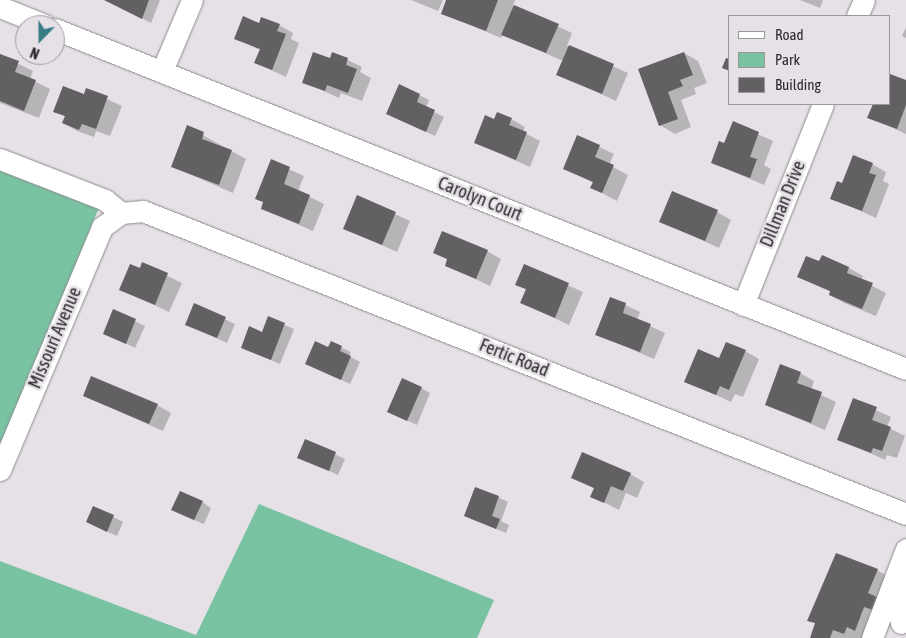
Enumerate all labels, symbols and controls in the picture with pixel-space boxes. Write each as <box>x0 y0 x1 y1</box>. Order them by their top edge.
north arrow <box>15 15 65 65</box>
legend <box>728 15 891 105</box>
text: Road <box>775 26 804 43</box>
text: N <box>28 44 42 62</box>
text: Park <box>775 51 800 68</box>
text: Building <box>775 76 821 93</box>
street label: Dillman Drive <box>756 158 810 250</box>
street label: Carolyn Court <box>435 172 525 226</box>
street label: Missouri Avenue <box>24 284 86 392</box>
street label: Fertic Road <box>476 334 552 382</box>

